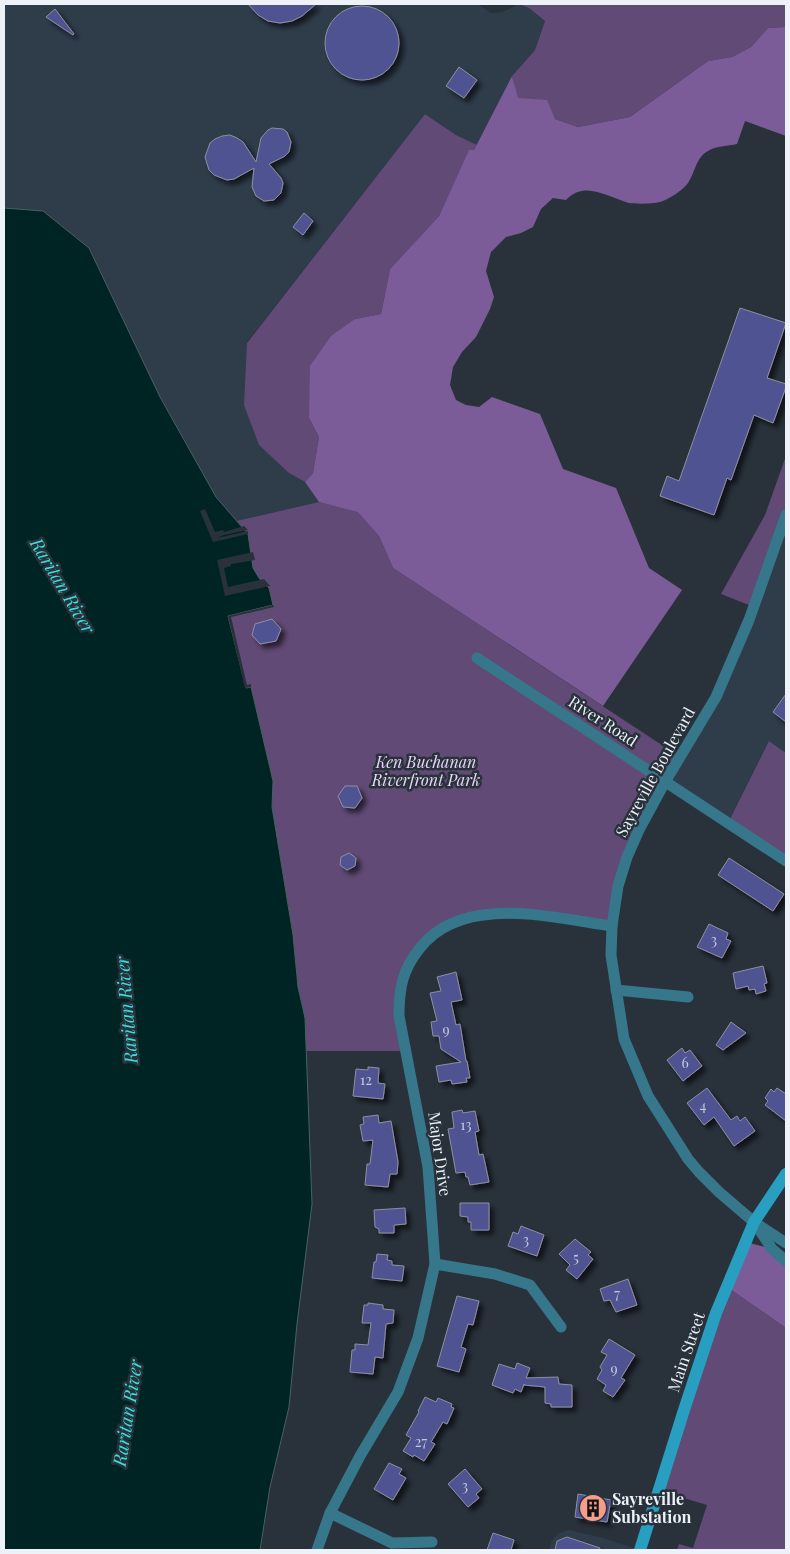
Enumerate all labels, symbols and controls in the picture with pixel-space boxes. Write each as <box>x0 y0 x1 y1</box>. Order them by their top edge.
water label: Raritan River <box>24 532 101 639</box>
street label: River Road <box>565 691 642 751</box>
street label: Sayreville Boulevard <box>610 703 699 840</box>
park label: Ken Buchanan Riverfront Park <box>371 751 480 790</box>
house number: 3 <box>711 930 717 949</box>
water label: Raritan River <box>109 954 143 1066</box>
house number: 9 <box>442 1020 450 1039</box>
house number: 6 <box>681 1053 689 1072</box>
house number: 12 <box>360 1070 372 1089</box>
house number: 4 <box>700 1096 707 1115</box>
street label: Major Drive <box>424 1110 457 1197</box>
house number: 13 <box>460 1115 472 1134</box>
house number: 3 <box>523 1230 529 1249</box>
house number: 5 <box>573 1248 579 1267</box>
house number: 7 <box>614 1284 620 1303</box>
street label: Main Street <box>662 1309 709 1395</box>
water label: Raritan River <box>107 1357 147 1469</box>
house number: 9 <box>610 1359 618 1378</box>
house number: 27 <box>415 1432 428 1451</box>
house number: 3 <box>462 1476 468 1495</box>
place label: Sayreville Substation <box>612 1488 691 1527</box>
building icon: Sayreville Substation <box>578 1493 608 1523</box>

